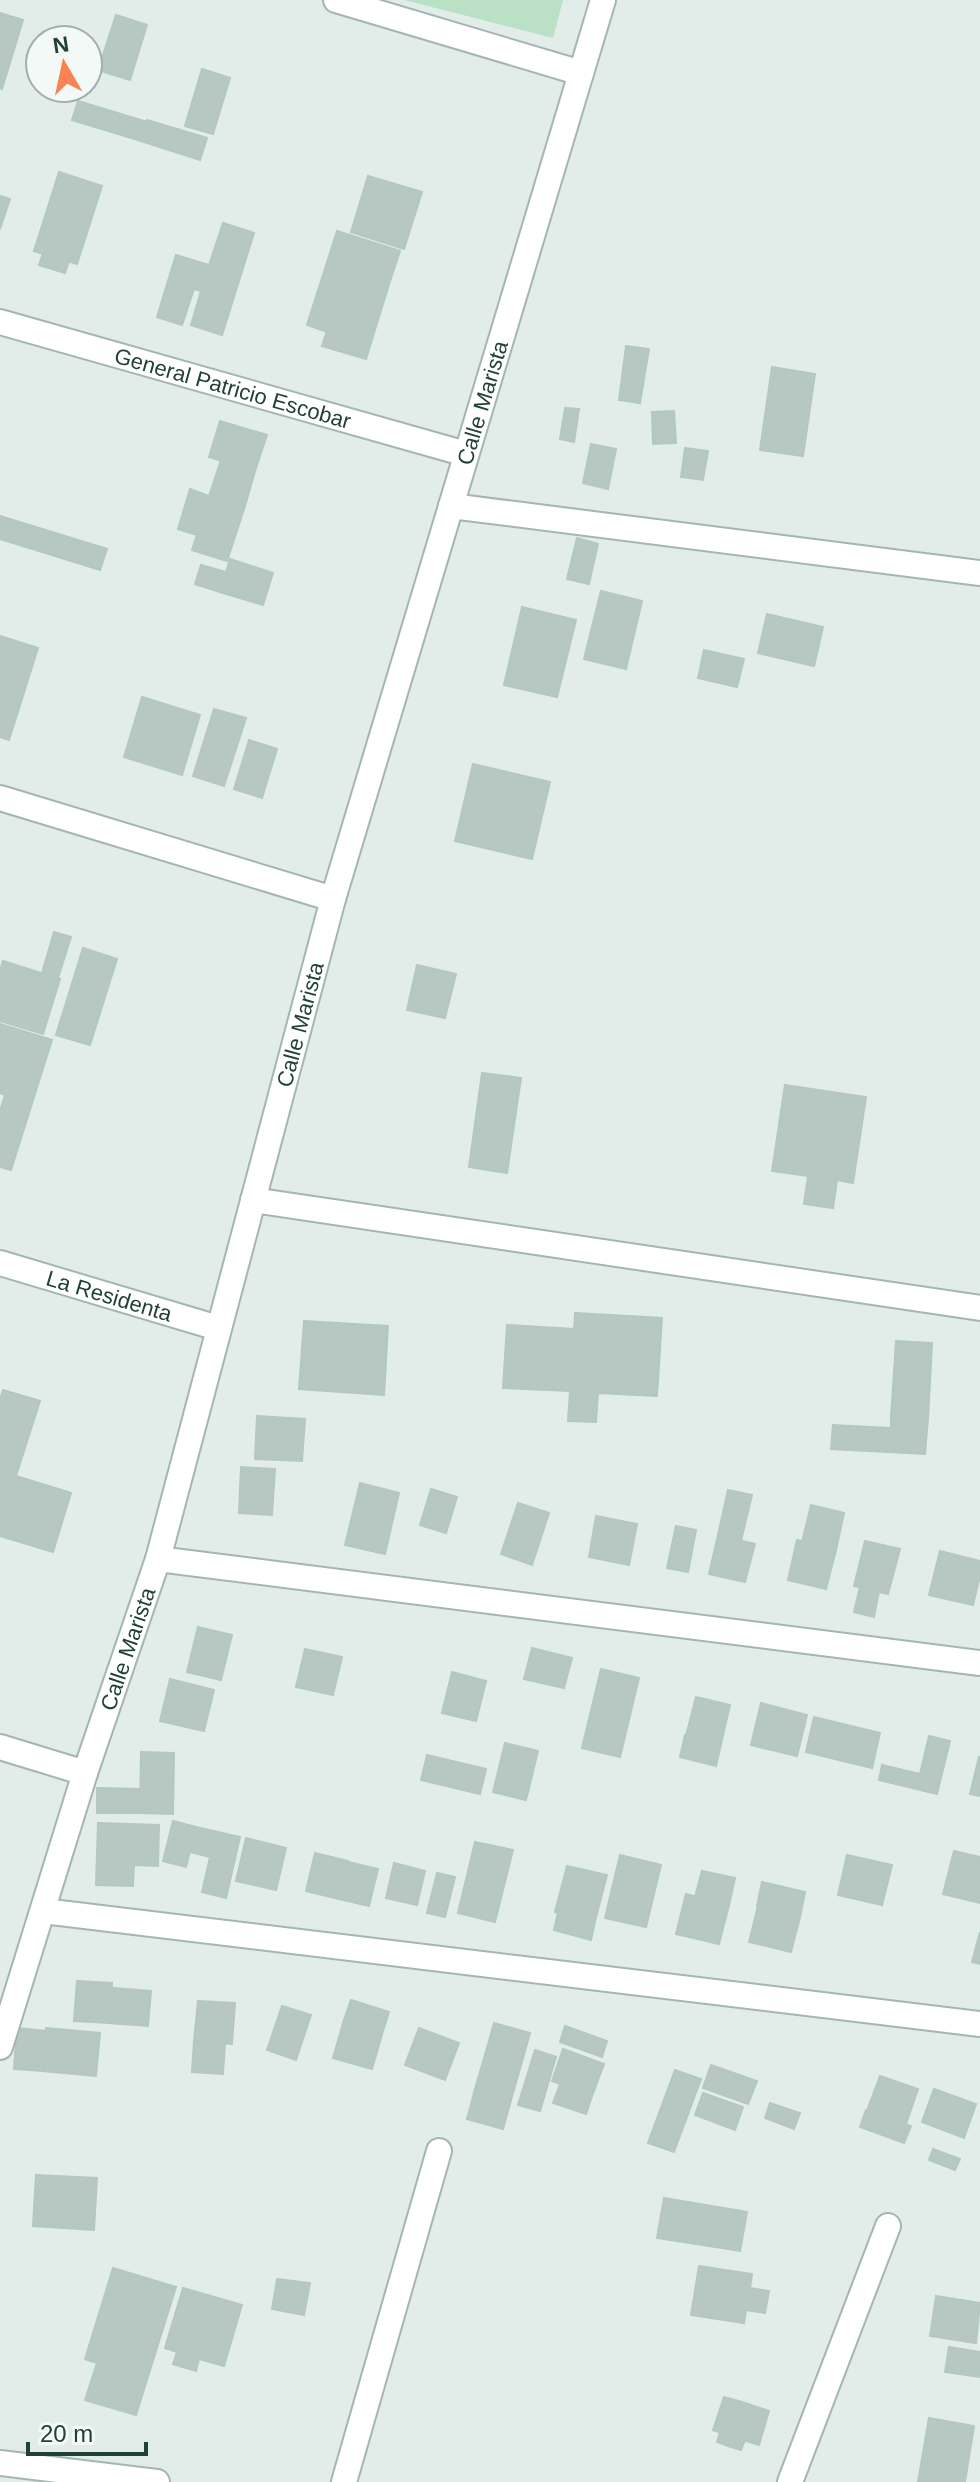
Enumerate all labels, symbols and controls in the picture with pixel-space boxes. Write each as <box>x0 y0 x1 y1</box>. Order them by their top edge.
north arrow <box>24 24 104 104</box>
text: N <box>51 31 71 58</box>
street label: Calle Marista <box>452 337 513 468</box>
street label: General Patricio Escobar <box>112 343 354 434</box>
street label: Calle Marista <box>272 959 329 1090</box>
street label: La Residenta <box>43 1266 176 1327</box>
street label: Calle Marista <box>95 1584 161 1714</box>
scale bar <box>28 2406 146 2456</box>
text: 20 m <box>40 2420 93 2447</box>

